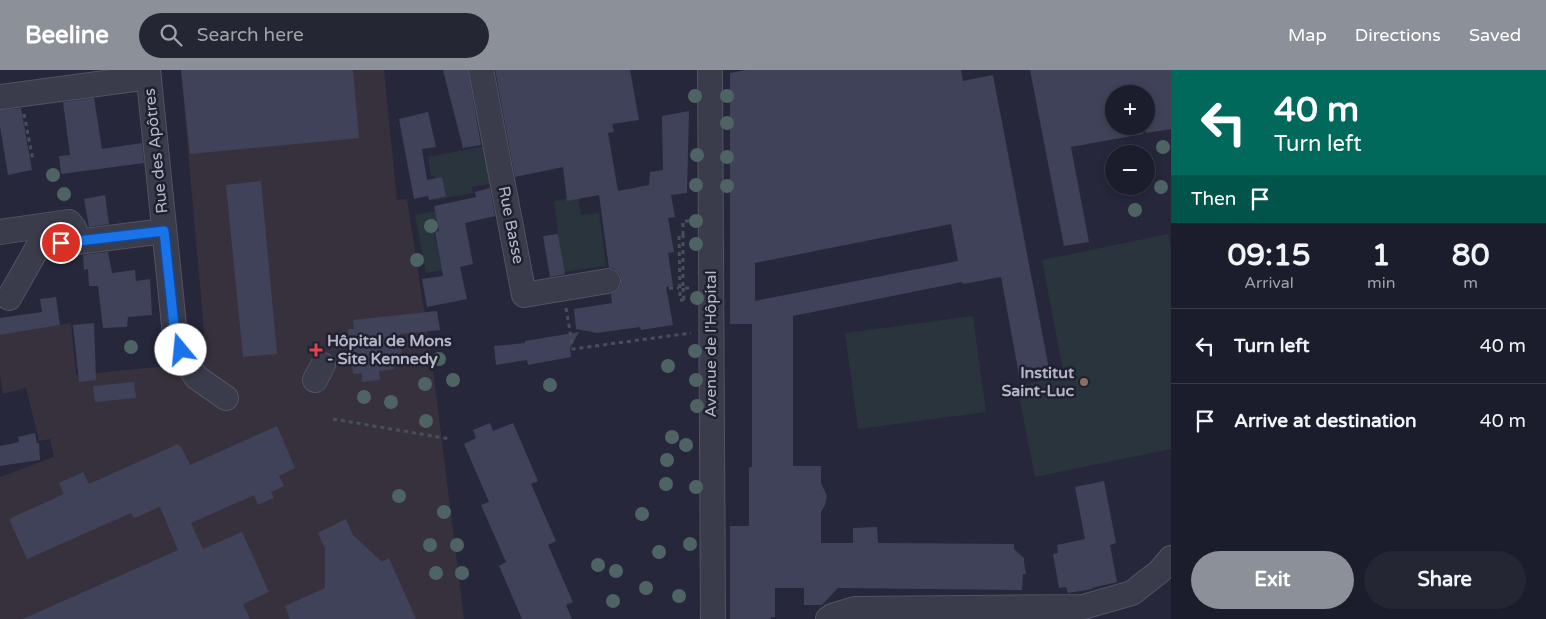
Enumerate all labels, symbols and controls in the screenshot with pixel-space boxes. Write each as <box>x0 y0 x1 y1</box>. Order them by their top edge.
search box <box>139 13 489 58</box>
text: Beeline <box>25 21 109 50</box>
icon: search <box>157 21 185 49</box>
text: Search here <box>197 24 304 46</box>
text: Map <box>1288 24 1327 46</box>
text: Directions <box>1355 24 1441 46</box>
text: Saved <box>1469 24 1521 46</box>
map controls <box>1105 85 1155 195</box>
button: + <box>1105 85 1155 135</box>
street label: Rue des Apôtres <box>139 87 173 215</box>
text: 40 m <box>1274 89 1359 131</box>
icon: left <box>1191 90 1256 155</box>
text: Turn left <box>1274 131 1362 157</box>
button: − <box>1105 145 1155 195</box>
street label: Rue Basse <box>494 184 528 266</box>
icon: arrive <box>1246 185 1274 213</box>
text: Then <box>1191 188 1236 210</box>
pin <box>40 222 82 264</box>
icon: arrive <box>47 229 75 257</box>
text: 09:15 <box>1227 237 1311 274</box>
text: 1 <box>1372 237 1391 274</box>
text: 80 <box>1452 237 1490 274</box>
street label: Avenue de l'Hôpital <box>701 270 721 418</box>
text: Arrival <box>1244 273 1294 293</box>
text: min <box>1367 273 1395 293</box>
text: m <box>1463 273 1478 293</box>
position arrow <box>154 323 206 375</box>
place label: Hôpital de Mons - Site Kennedy <box>327 331 452 369</box>
icon: left <box>1191 332 1219 360</box>
text: Turn left <box>1234 335 1310 357</box>
text: 40 m <box>1480 335 1526 357</box>
marker: Hôpital de Mons - Site Kennedy <box>309 343 323 357</box>
place label: Institut Saint-Luc <box>1001 363 1075 401</box>
marker: Institut Saint-Luc <box>1078 376 1090 388</box>
icon: arrive <box>1191 407 1219 435</box>
text: Arrive at destination <box>1234 410 1417 432</box>
text: 40 m <box>1480 410 1526 432</box>
button: Exit <box>1191 551 1354 609</box>
button: Share <box>1364 551 1526 609</box>

